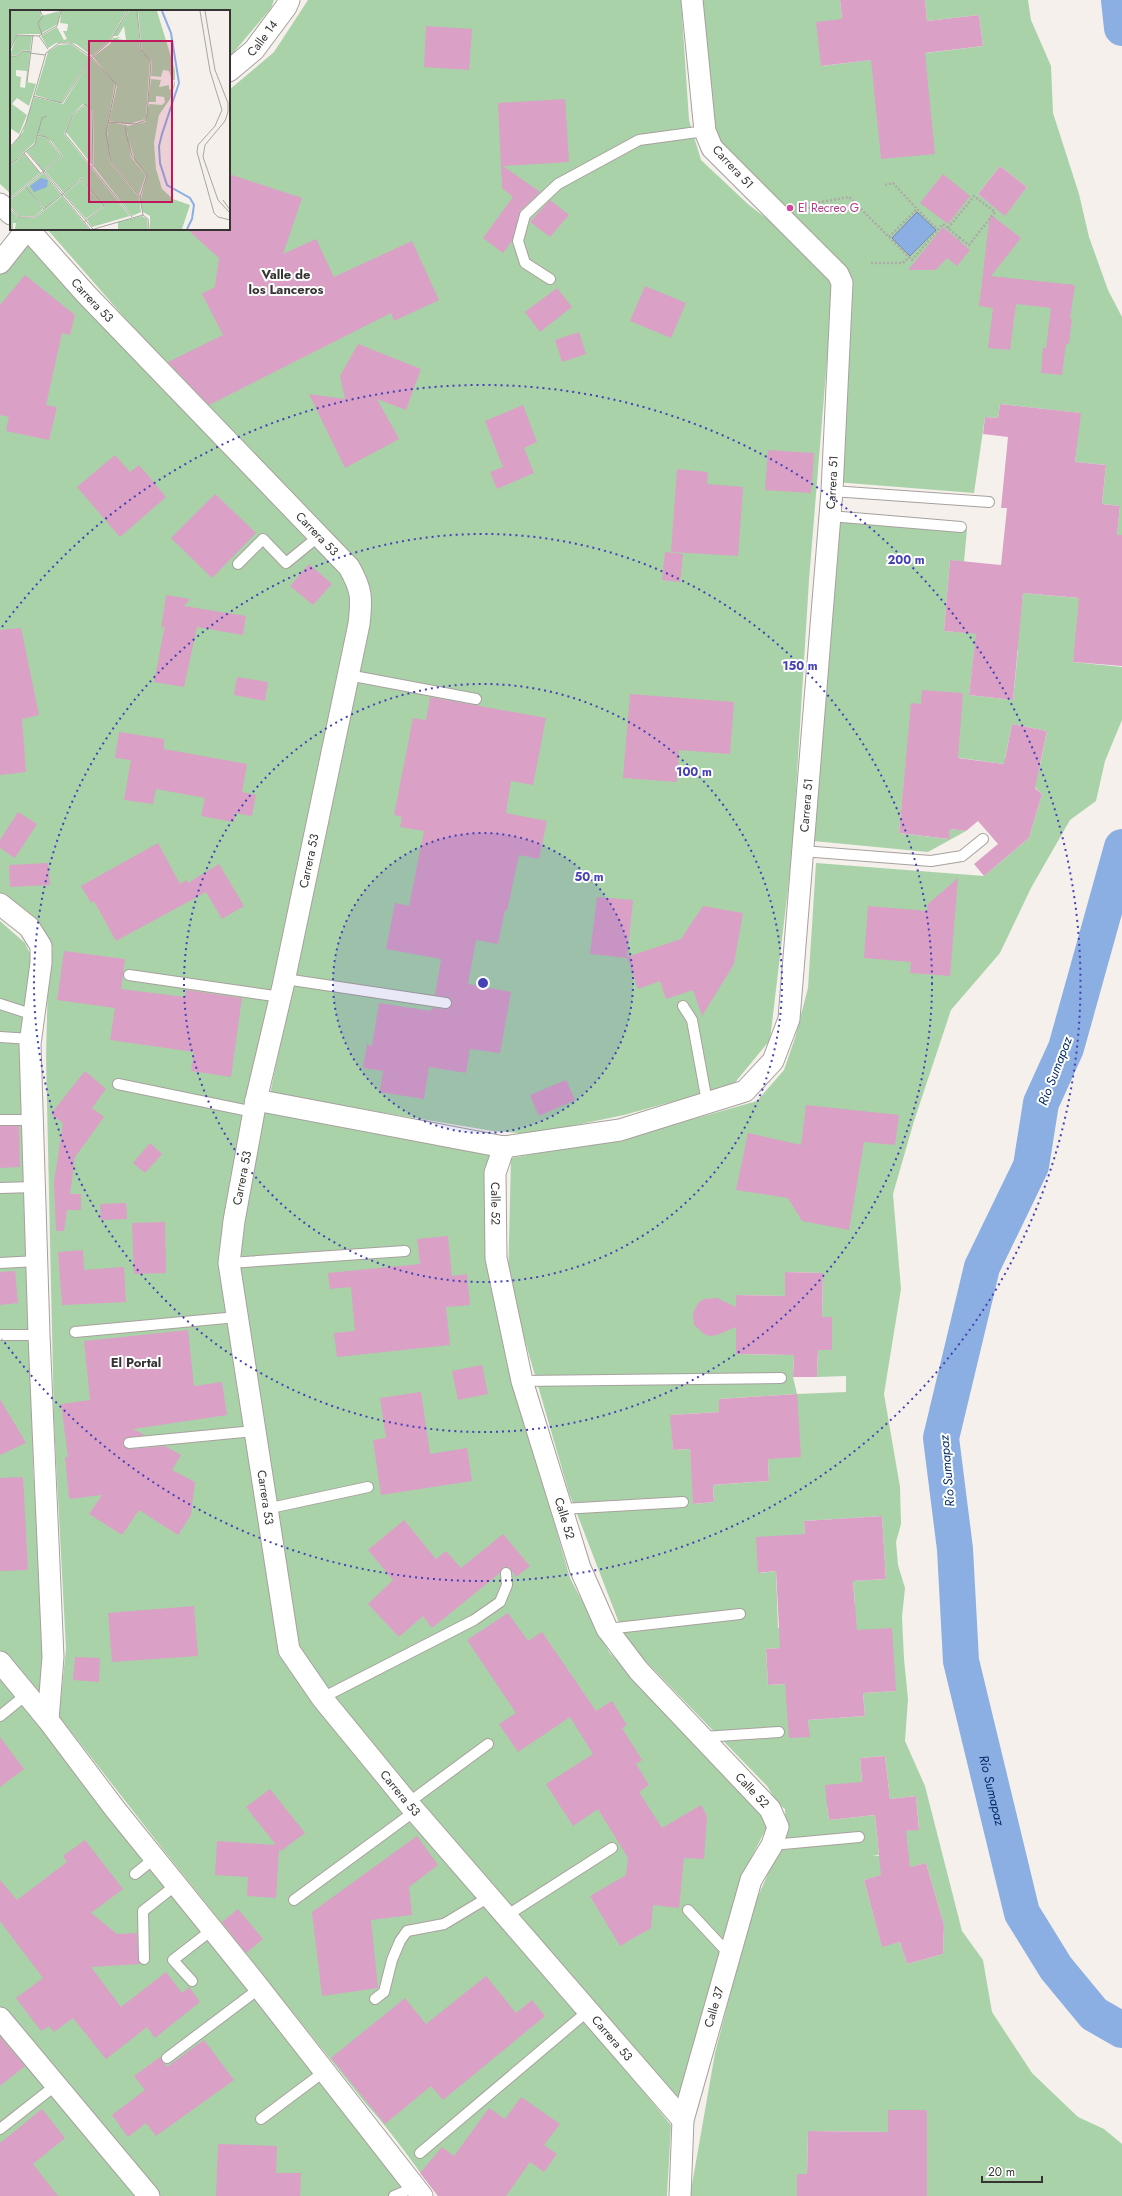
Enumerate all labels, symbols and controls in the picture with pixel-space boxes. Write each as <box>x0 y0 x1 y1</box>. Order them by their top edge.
inset map <box>10 10 230 230</box>
street label: Calle 14 <box>243 16 282 61</box>
street label: Carrera 51 <box>708 141 758 193</box>
place label: El Recreo G <box>798 199 859 217</box>
marker: El Recreo G <box>785 203 795 213</box>
district label: Valle de los Lanceros <box>249 265 324 299</box>
street label: Carrera 53 <box>67 274 118 327</box>
street label: Carrera 51 <box>822 455 843 510</box>
street label: Carrera 53 <box>291 508 343 560</box>
text: 200 m <box>887 551 925 569</box>
text: 150 m <box>782 657 818 675</box>
text: 100 m <box>676 763 712 781</box>
street label: Carrera 51 <box>795 778 818 833</box>
street label: Carrera 53 <box>294 832 324 890</box>
text: 50 m <box>574 868 604 886</box>
centre of rings <box>476 976 490 990</box>
water label: Río Sumapaz <box>1033 1033 1077 1108</box>
street label: Carrera 53 <box>228 1149 256 1207</box>
street label: Calle 52 <box>486 1182 505 1225</box>
district label: El Portal <box>111 1353 161 1372</box>
water label: Río Sumapaz <box>934 1433 960 1508</box>
street label: Carrera 53 <box>252 1469 279 1526</box>
street label: Calle 52 <box>550 1495 580 1542</box>
water label: Río Sumapaz <box>975 1753 1010 1829</box>
street label: Carrera 53 <box>376 1766 425 1821</box>
street label: Calle 52 <box>731 1769 774 1812</box>
street label: Calle 37 <box>700 1984 729 2030</box>
street label: Carrera 53 <box>587 2012 637 2065</box>
scale bar <box>982 2158 1042 2184</box>
text: 20 m <box>988 2163 1015 2181</box>

